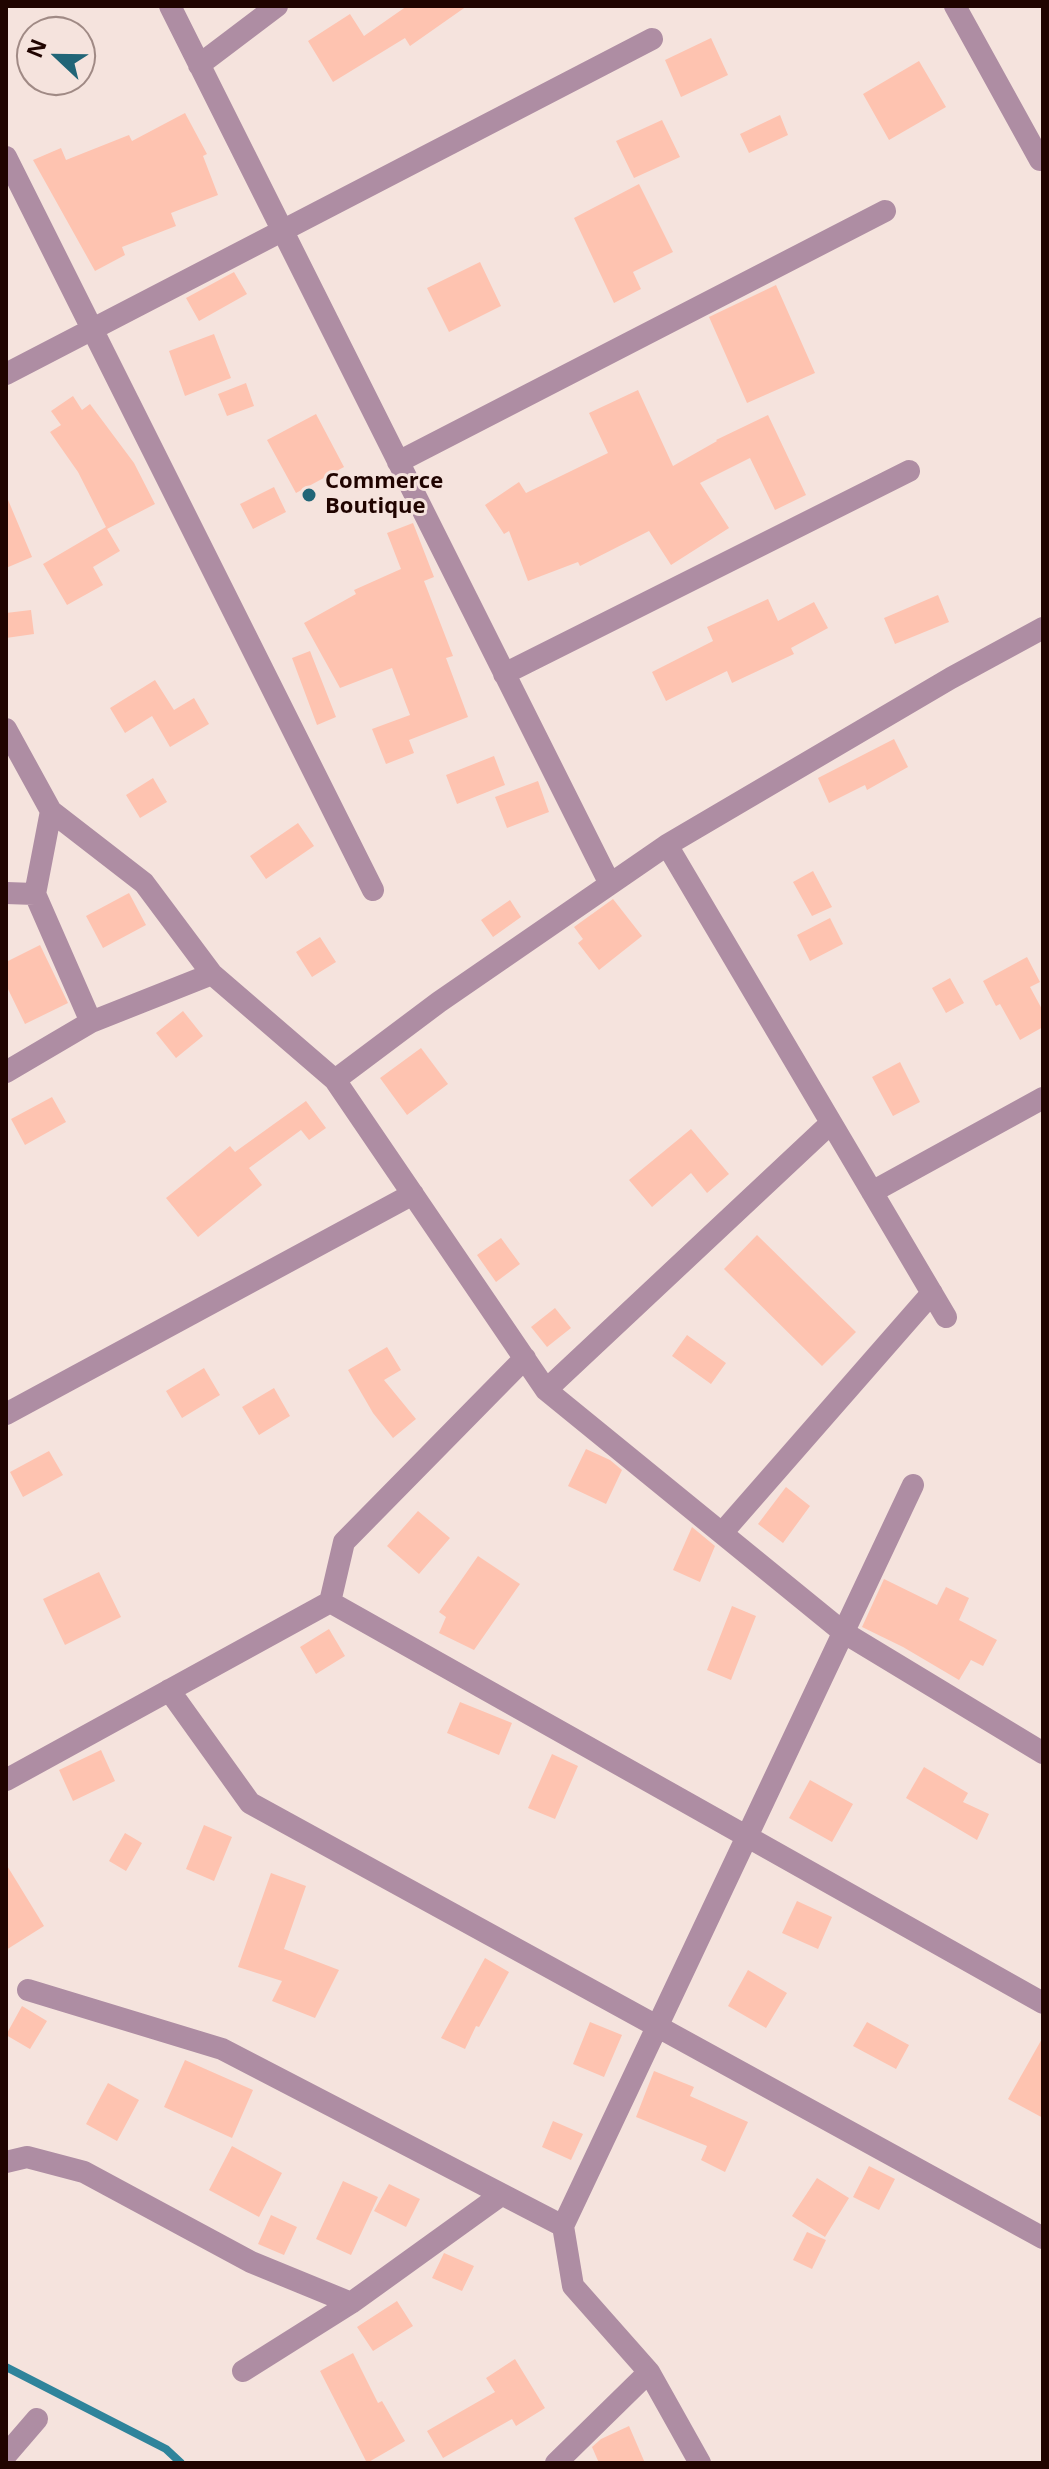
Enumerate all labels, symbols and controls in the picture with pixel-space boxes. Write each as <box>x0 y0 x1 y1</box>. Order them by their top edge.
north arrow <box>16 16 96 96</box>
text: N <box>18 34 53 62</box>
place label: Commerce Boutique <box>325 469 443 520</box>
marker: Commerce Boutique <box>300 486 318 504</box>

